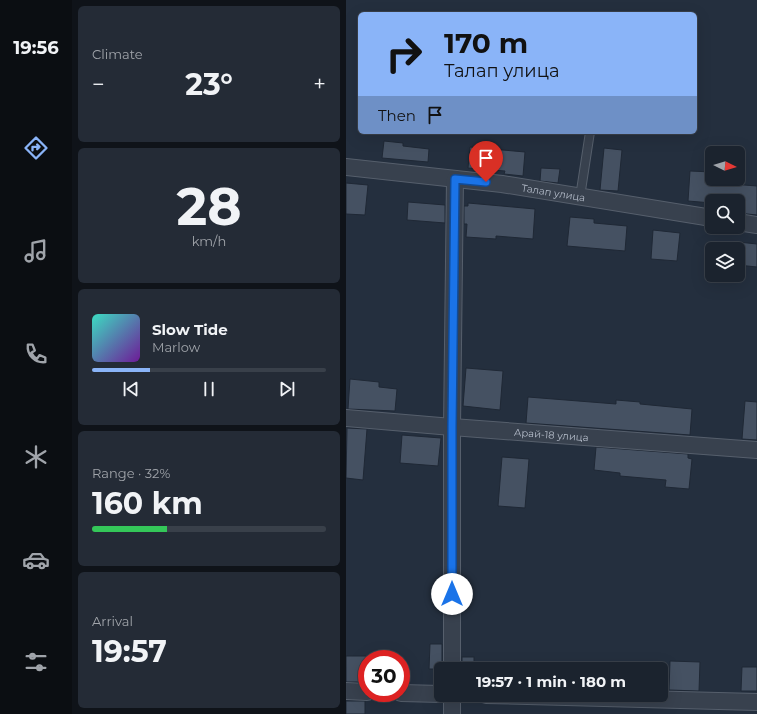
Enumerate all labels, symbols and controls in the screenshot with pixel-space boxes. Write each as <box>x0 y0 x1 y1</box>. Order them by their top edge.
text: 170 m <box>444 26 528 60</box>
icon: right <box>378 28 430 80</box>
text: 19:56 <box>13 37 59 59</box>
text: Climate <box>92 46 143 62</box>
text: Талап улица <box>444 60 559 82</box>
text: 23° <box>185 66 233 103</box>
text: − <box>92 71 105 98</box>
text: + <box>313 71 326 98</box>
icon: arrive <box>424 104 446 126</box>
text: Then <box>378 106 416 125</box>
icon: directions <box>22 134 50 162</box>
pin <box>469 141 503 182</box>
north arrow <box>705 146 745 186</box>
map controls <box>705 146 745 282</box>
icon: arrive <box>475 147 497 169</box>
text: 28 <box>176 175 242 238</box>
street label: Талап улица <box>521 181 586 204</box>
button: search <box>705 194 745 234</box>
text: km/h <box>192 233 226 249</box>
icon: music <box>22 237 50 265</box>
button: layers <box>705 242 745 282</box>
text: Slow Tide <box>152 320 228 339</box>
text: Marlow <box>152 339 200 355</box>
icon: phone <box>22 340 50 368</box>
icon: previous <box>120 378 142 400</box>
icon: pause <box>198 378 220 400</box>
icon: next <box>276 378 298 400</box>
street label: Арай-18 улица <box>514 425 589 444</box>
icon: climate <box>22 443 50 471</box>
text: Range · 32% <box>92 465 170 481</box>
text: 160 km <box>92 485 203 522</box>
icon: car <box>22 546 50 574</box>
position arrow <box>431 573 473 615</box>
text: Arrival <box>92 613 133 629</box>
text: 19:57 <box>92 633 167 670</box>
icon: filters <box>22 648 50 676</box>
speed limit sign: 30 <box>358 650 410 702</box>
text: 19:57 · 1 min · 180 m <box>476 672 626 691</box>

